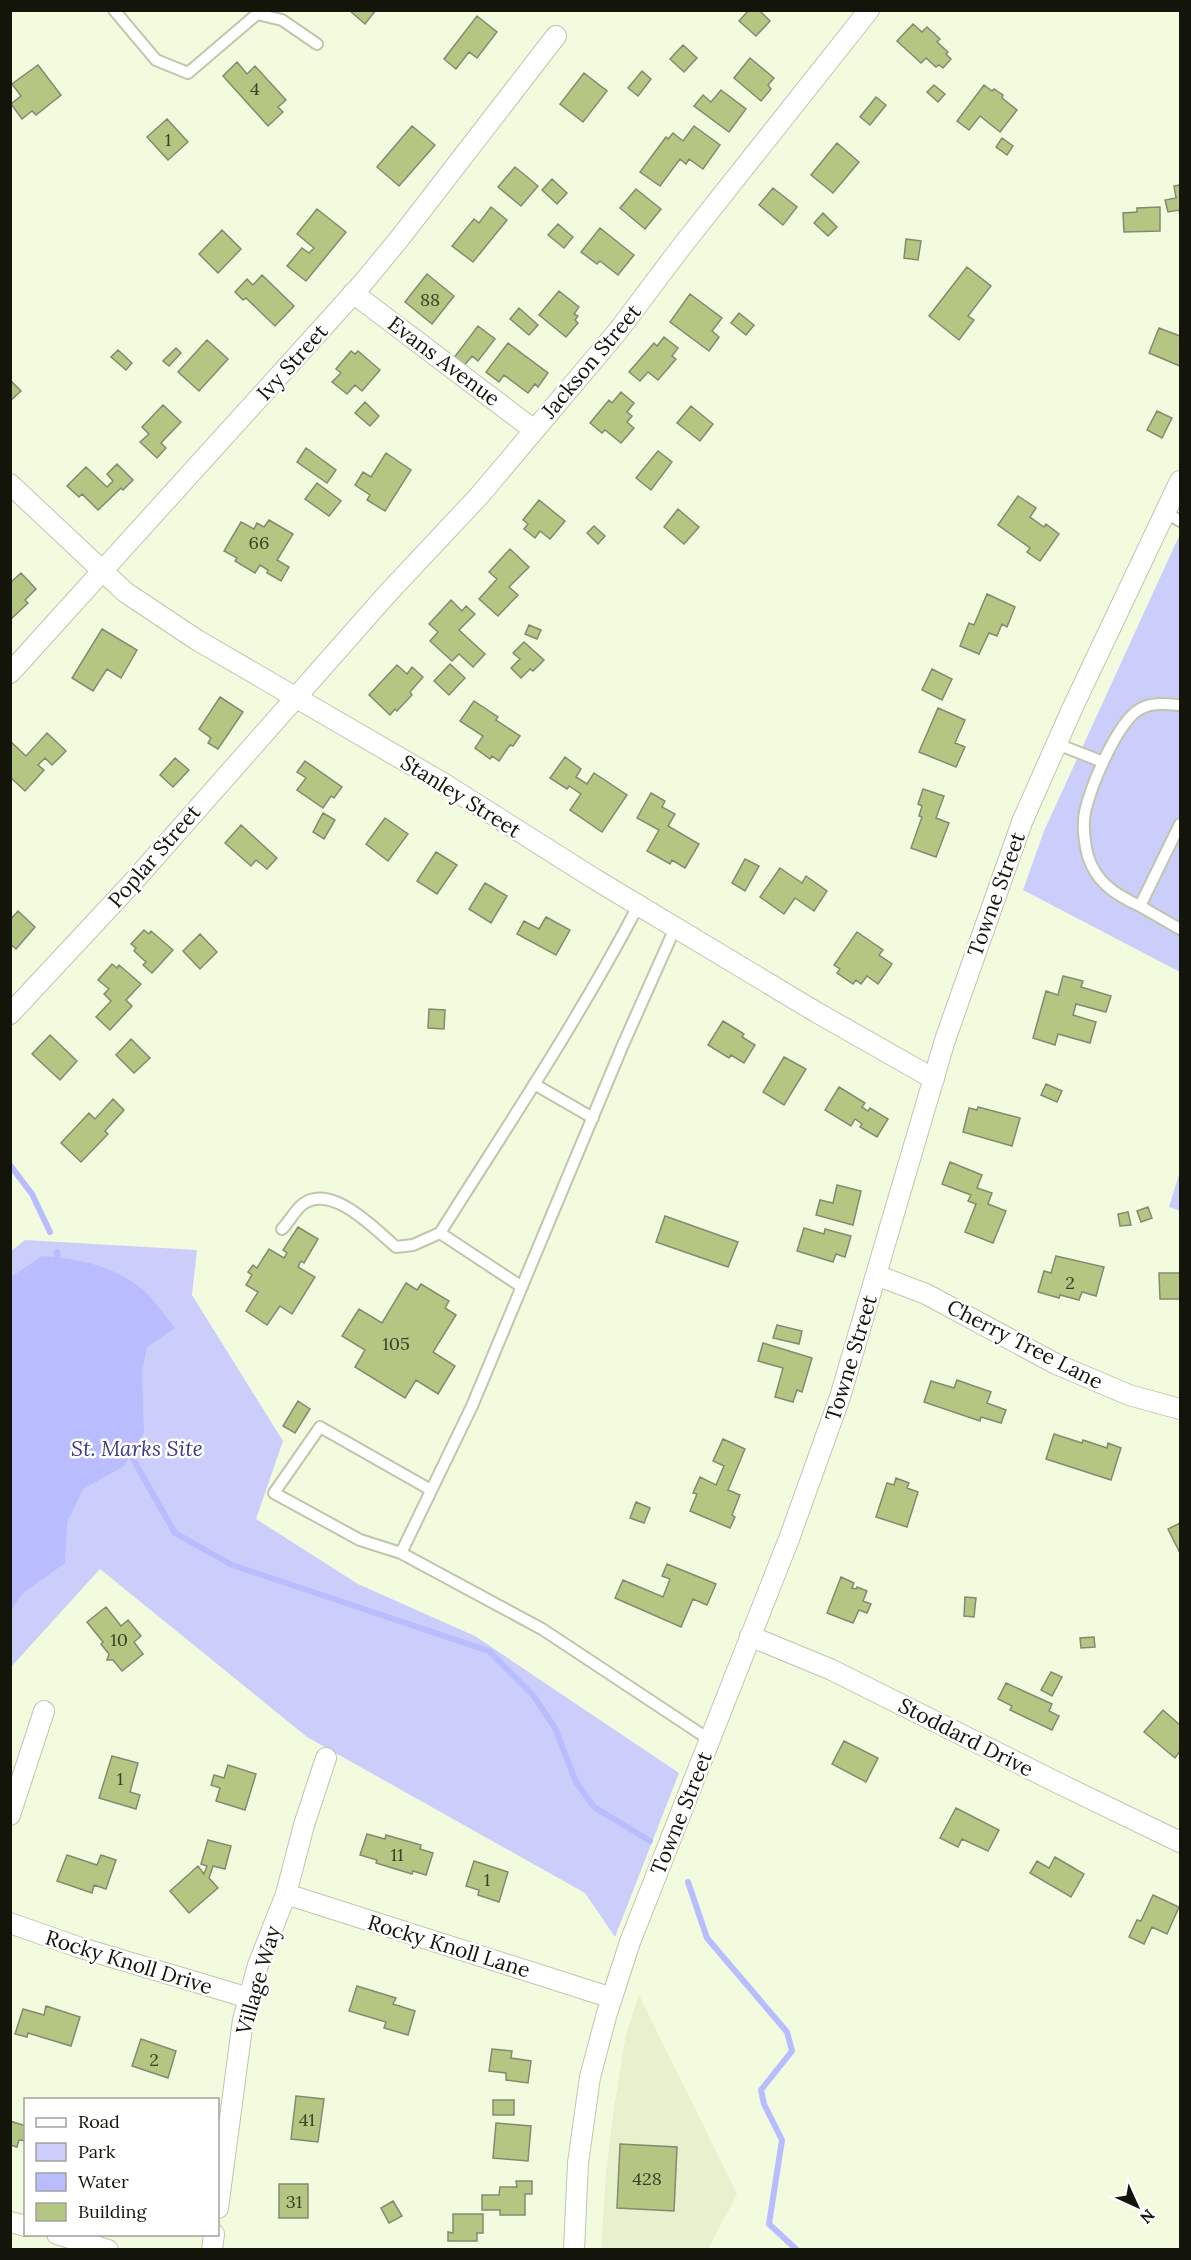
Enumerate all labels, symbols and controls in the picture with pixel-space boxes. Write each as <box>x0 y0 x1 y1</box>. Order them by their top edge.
house number: 4 <box>250 77 260 100</box>
house number: 1 <box>165 128 171 151</box>
house number: 88 <box>420 288 440 311</box>
street label: Jackson Street <box>535 298 647 424</box>
street label: Evans Avenue <box>383 310 505 412</box>
street label: Ivy Street <box>251 318 334 406</box>
house number: 66 <box>249 531 269 554</box>
street label: Stanley Street <box>396 748 527 844</box>
street label: Poplar Street <box>102 798 207 913</box>
street label: Towne Street <box>961 827 1031 960</box>
house number: 2 <box>1065 1271 1075 1294</box>
street label: Towne Street <box>819 1291 883 1424</box>
street label: Cherry Tree Lane <box>942 1293 1108 1395</box>
house number: 105 <box>382 1332 410 1355</box>
park label: St. Marks Site <box>71 1435 203 1462</box>
house number: 10 <box>110 1628 128 1651</box>
street label: Stoddard Drive <box>894 1691 1038 1783</box>
street label: Towne Street <box>644 1747 718 1879</box>
house number: 1 <box>117 1767 123 1790</box>
house number: 11 <box>390 1843 404 1866</box>
house number: 1 <box>484 1868 490 1891</box>
street label: Rocky Knoll Lane <box>365 1908 533 1984</box>
street label: Village Way <box>229 1923 286 2038</box>
street label: Rocky Knoll Drive <box>42 1924 216 2000</box>
house number: 2 <box>149 2048 159 2071</box>
legend <box>24 2098 219 2236</box>
house number: 41 <box>299 2108 315 2131</box>
text: Road <box>78 2110 120 2133</box>
text: Park <box>78 2140 116 2163</box>
house number: 428 <box>632 2167 662 2190</box>
text: Water <box>78 2170 129 2193</box>
north arrow <box>1107 2176 1167 2236</box>
house number: 31 <box>286 2190 302 2213</box>
text: Building <box>78 2200 148 2223</box>
text: N <box>1136 2205 1159 2228</box>

